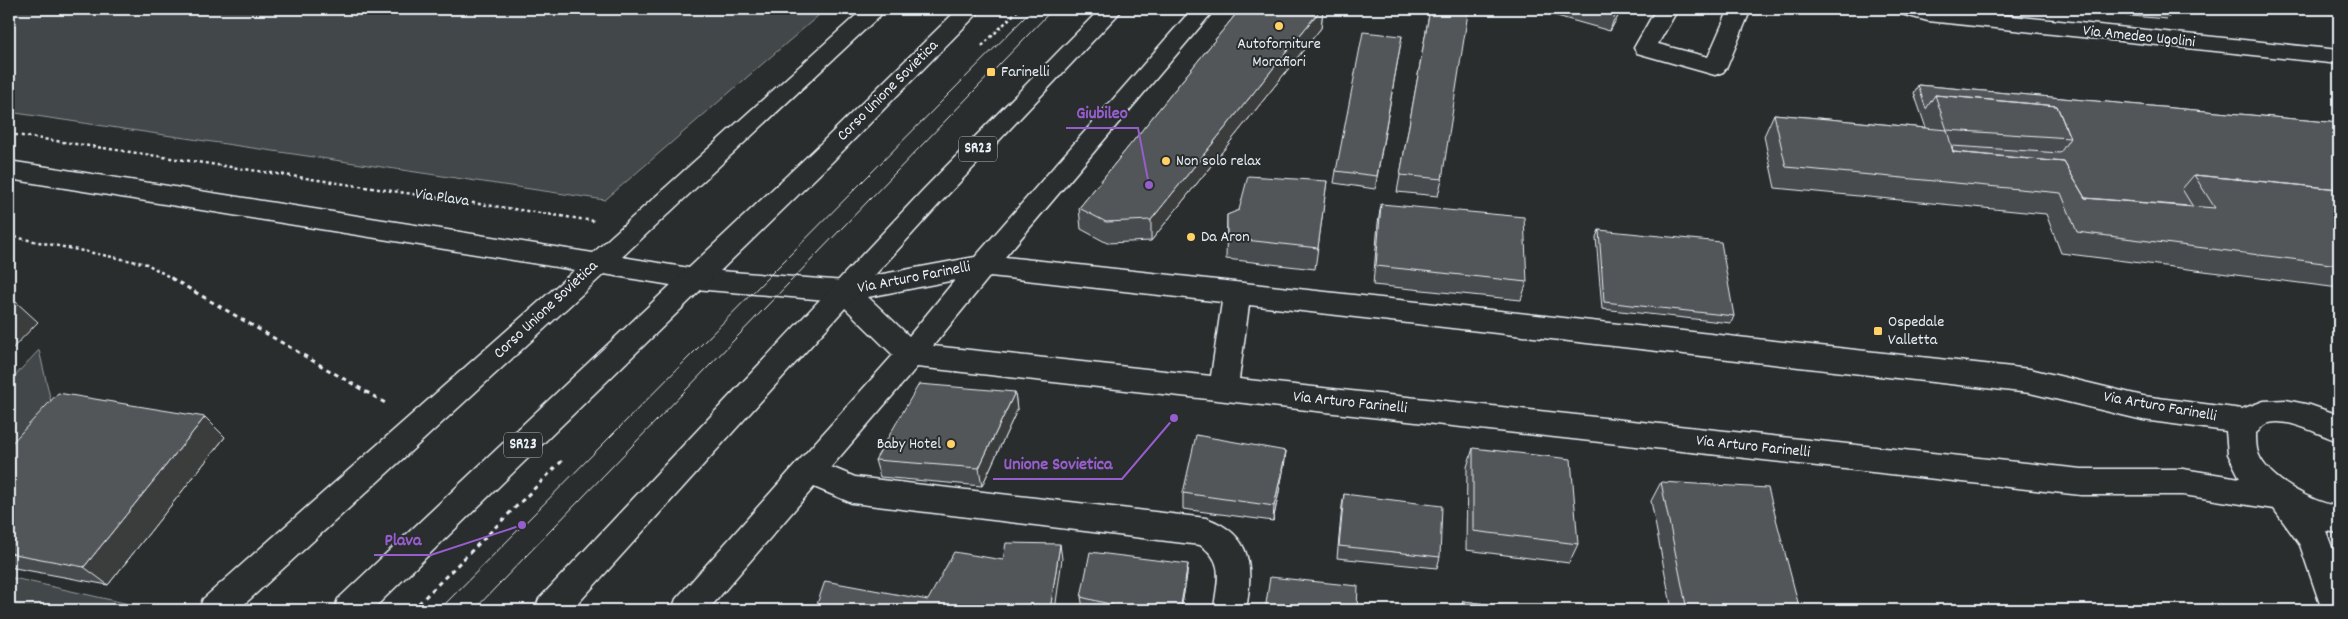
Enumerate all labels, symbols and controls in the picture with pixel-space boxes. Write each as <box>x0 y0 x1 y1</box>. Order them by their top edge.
marker: Autoforniture Morafiori <box>1273 20 1285 32</box>
street label: Via Amedeo Ugolini <box>2082 20 2196 54</box>
place label: Autoforniture Morafiori <box>1237 33 1321 74</box>
street label: Corso Unione Sovietica <box>832 35 944 147</box>
place label: Farinelli <box>1001 61 1050 84</box>
marker: Farinelli <box>985 66 997 78</box>
callout: Giubileo <box>1066 95 1138 128</box>
text: Giubileo <box>1076 102 1128 127</box>
road number: SR23 <box>959 136 997 162</box>
place label: Non solo relax <box>1176 150 1261 173</box>
marker: Non solo relax <box>1160 155 1172 167</box>
street label: Via Plava <box>413 183 471 213</box>
place label: Da Aron <box>1201 226 1250 249</box>
marker: Da Aron <box>1185 231 1197 243</box>
street label: Corso Unione Sovietica <box>489 255 604 365</box>
street label: Via Arturo Farinelli <box>856 256 972 300</box>
place label: Ospedale Valletta <box>1888 311 1944 352</box>
marker: Ospedale Valletta <box>1872 325 1884 337</box>
street label: Via Arturo Farinelli <box>1292 386 1408 420</box>
street label: Via Arturo Farinelli <box>2102 386 2218 428</box>
street label: Via Arturo Farinelli <box>1695 430 1811 464</box>
road number: SR23 <box>504 432 542 458</box>
place label: Baby Hotel <box>877 433 941 456</box>
marker: Baby Hotel <box>945 438 957 450</box>
callout: Unione Sovietica <box>993 446 1122 479</box>
text: Unione Sovietica <box>1004 453 1113 478</box>
callout: Plava <box>374 522 431 555</box>
text: Plava <box>385 529 422 554</box>

